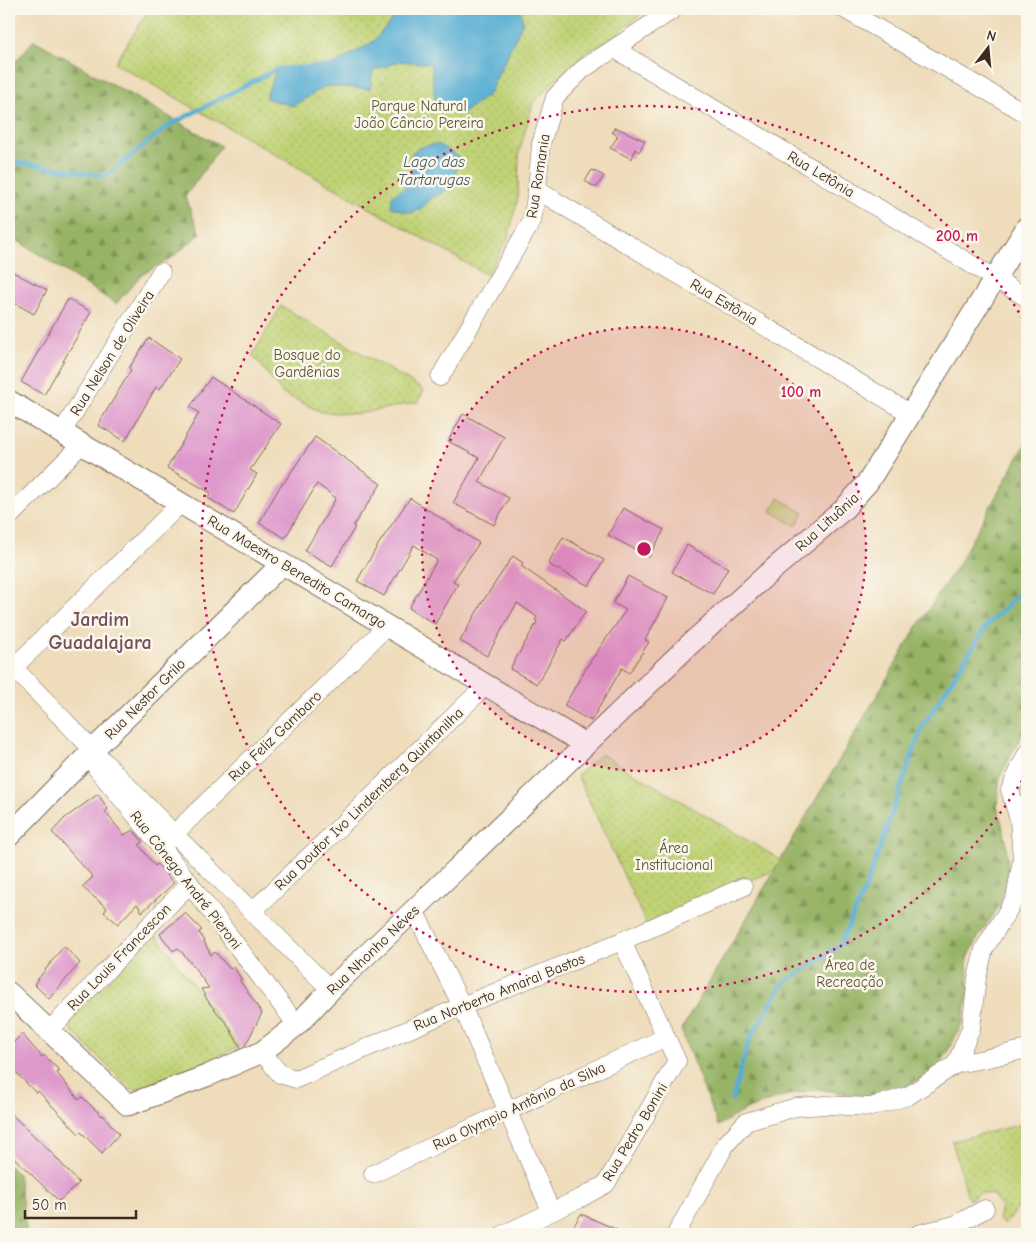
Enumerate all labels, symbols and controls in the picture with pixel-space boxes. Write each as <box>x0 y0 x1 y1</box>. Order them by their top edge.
north arrow <box>964 22 1014 72</box>
text: N <box>985 27 998 45</box>
park label: Parque Natural João Câncio Pereira <box>354 97 484 132</box>
street label: Rua Romania <box>522 132 554 220</box>
street label: Rua Letônia <box>784 147 858 201</box>
water label: Lago das Tartarugas <box>398 153 471 189</box>
text: 200 m <box>936 227 978 245</box>
street label: Rua Estônia <box>687 275 761 329</box>
street label: Rua Nelson de Oliveira <box>66 287 158 419</box>
park label: Bosque do Gardênias <box>273 346 341 381</box>
text: 100 m <box>781 383 821 401</box>
street label: Rua Lituânia <box>791 489 863 555</box>
street label: Rua Maestro Benedito Camargo <box>204 511 390 633</box>
centre of rings <box>635 540 653 558</box>
district label: Jardim Guadalajara <box>48 608 152 654</box>
street label: Rua Nestor Grilo <box>101 655 189 743</box>
street label: Rua Feliz Gambaro <box>224 687 326 785</box>
street label: Rua Doutor Ivo Lindemberg Quintanilha <box>271 704 467 894</box>
street label: Rua Cônego André Pieroni <box>126 807 246 953</box>
park label: Área Institucional <box>635 838 713 874</box>
street label: Rua Louis Francescon <box>63 900 175 1014</box>
street label: Rua Nhonho Neves <box>323 901 423 999</box>
street label: Rua Norberto Amaral Bastos <box>411 949 587 1035</box>
park label: Área de Recreação <box>816 955 884 991</box>
street label: Rua Olympio Antônio da Silva <box>430 1058 608 1154</box>
street label: Rua Pedro Bonini <box>598 1079 672 1185</box>
scale bar <box>25 1188 136 1220</box>
text: 50 m <box>32 1196 67 1214</box>

